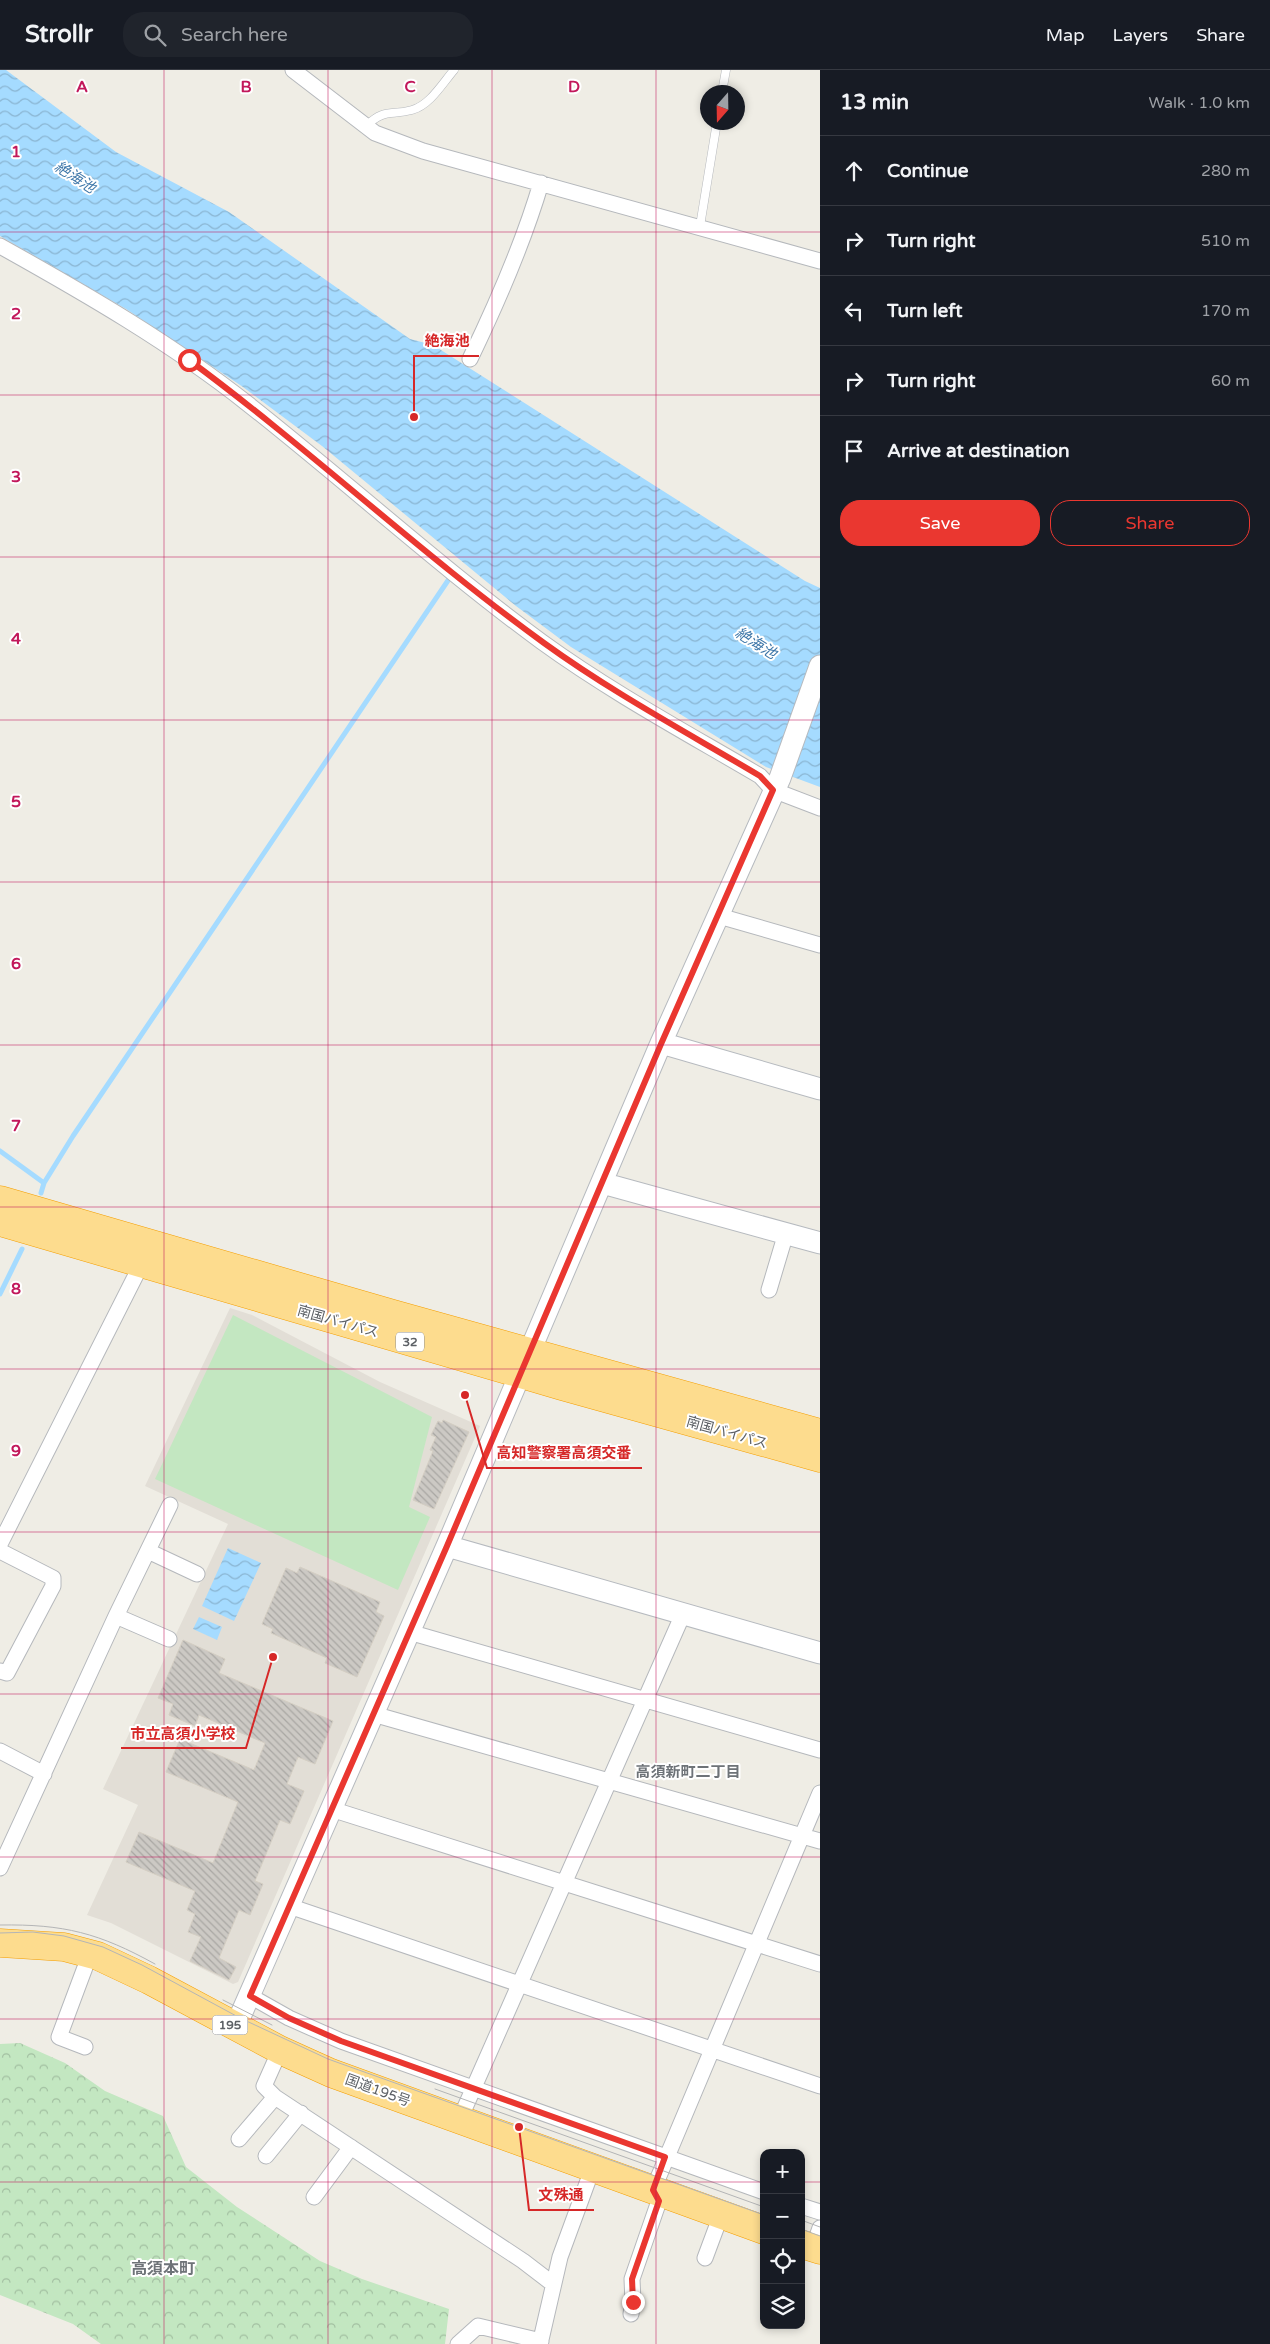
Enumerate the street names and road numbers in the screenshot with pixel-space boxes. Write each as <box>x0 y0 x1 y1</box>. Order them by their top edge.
street label: 南国バイパス <box>295 1302 380 1341</box>
road number: 32 <box>396 1332 424 1352</box>
street label: 南国バイパス <box>684 1413 769 1452</box>
road number: 195 <box>212 2016 248 2034</box>
street label: 国道195号 <box>343 2071 413 2110</box>

